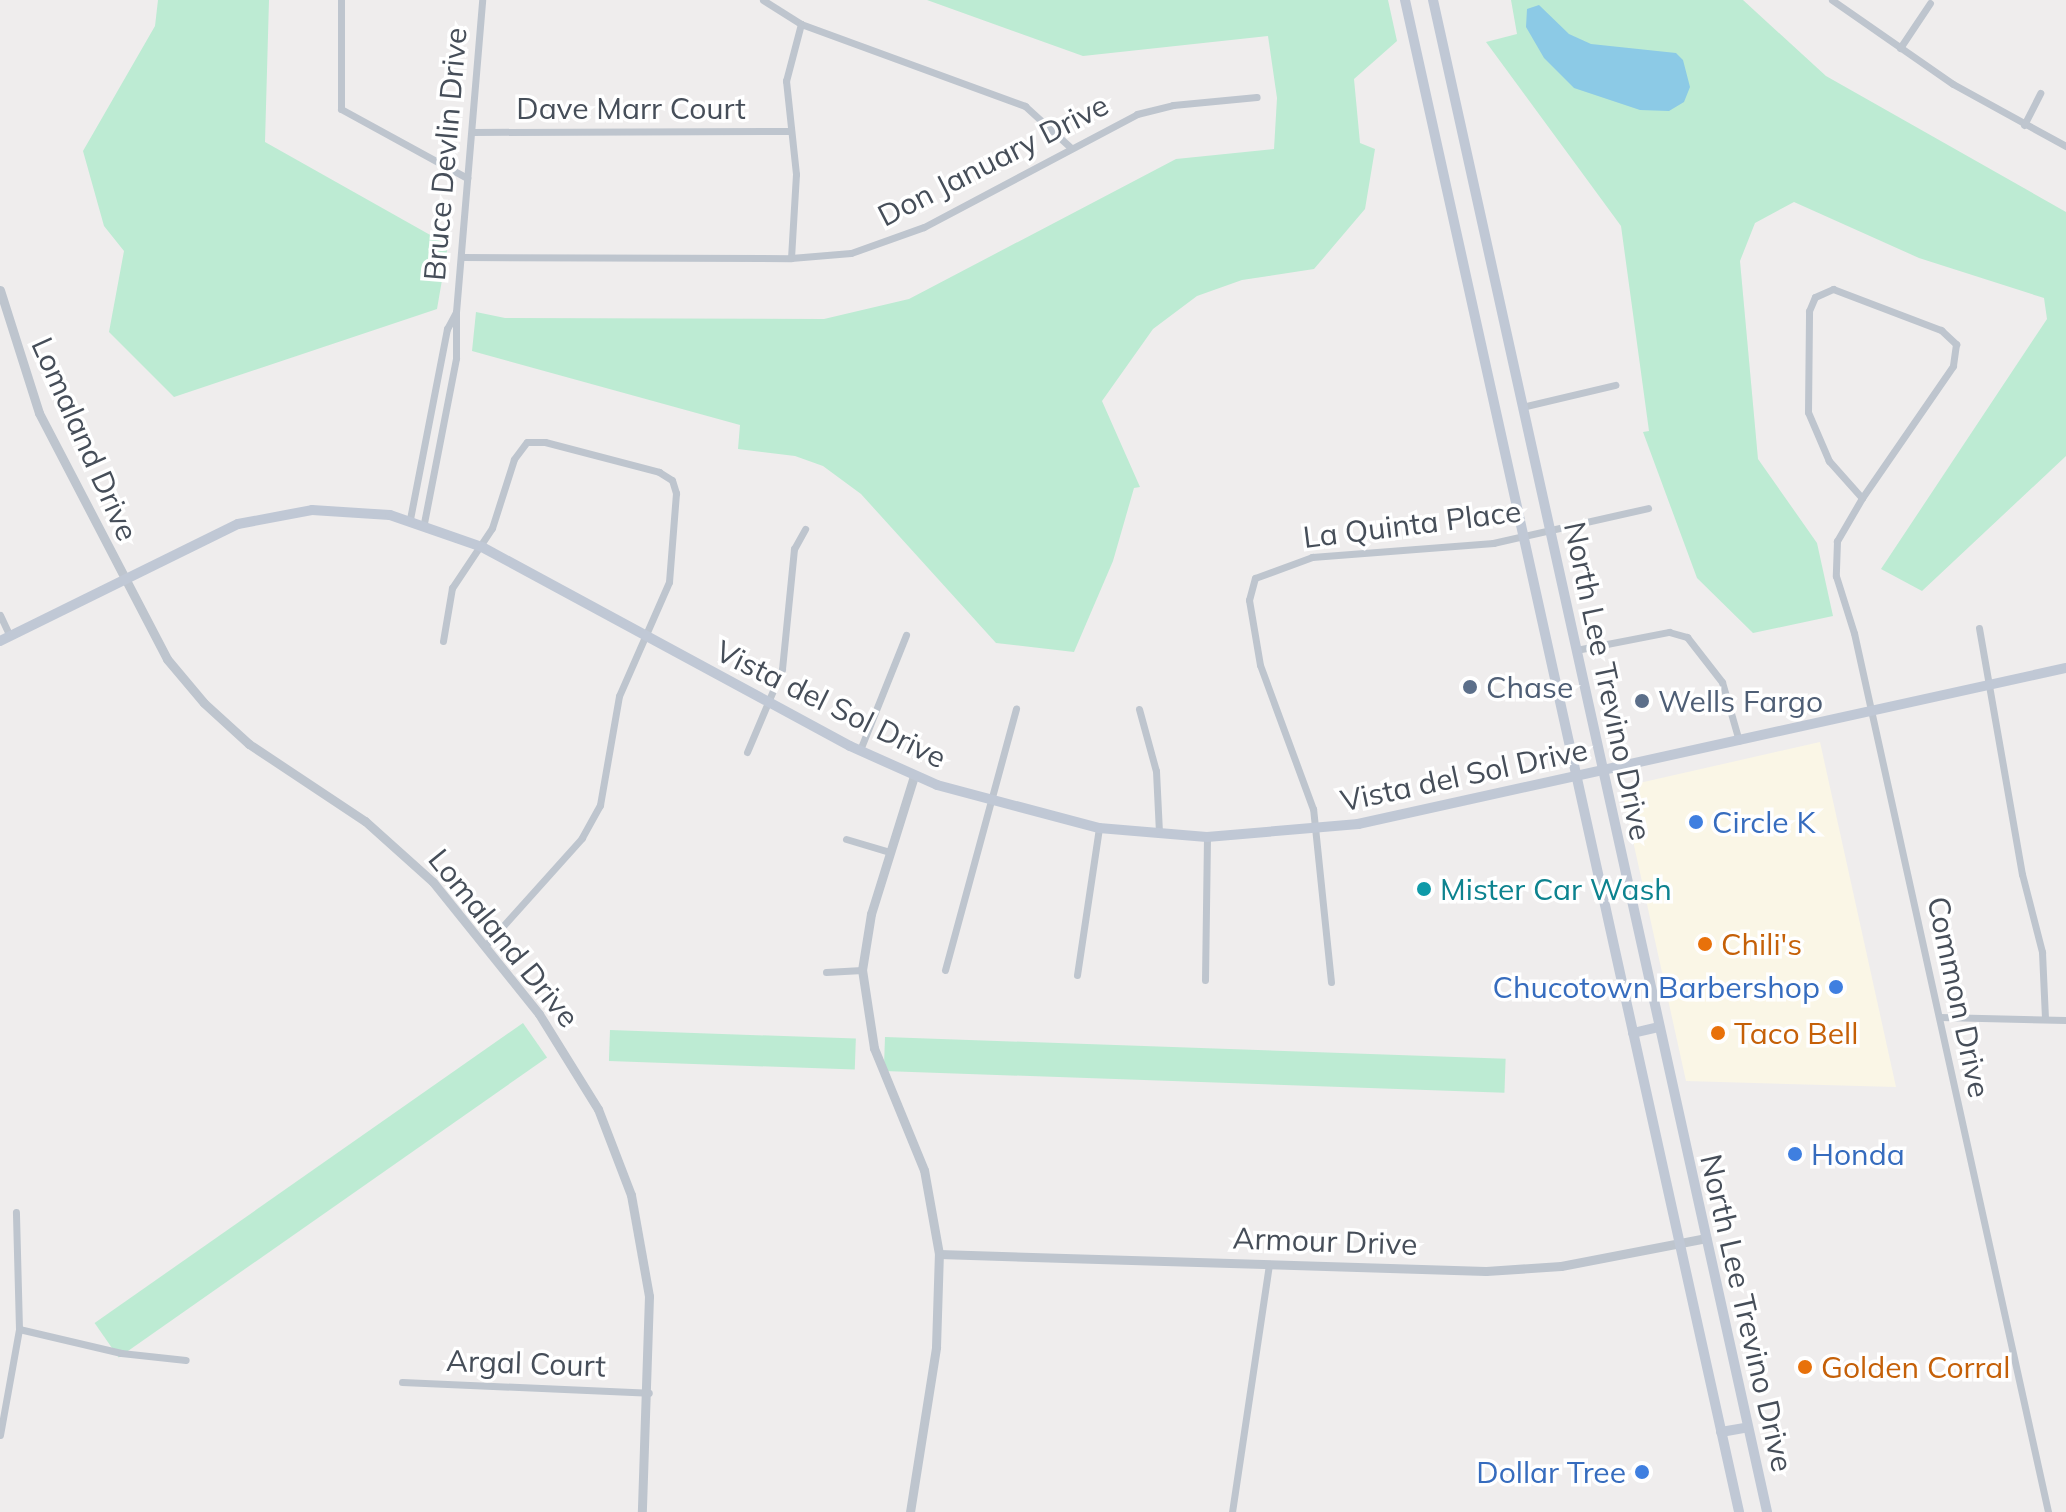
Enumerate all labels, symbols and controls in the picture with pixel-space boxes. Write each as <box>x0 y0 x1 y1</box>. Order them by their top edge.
street label: Bruce Devlin Drive <box>416 26 474 282</box>
street label: Don January Drive <box>872 86 1114 234</box>
street label: Dave Marr Court <box>516 90 746 126</box>
street label: Lomaland Drive <box>24 332 146 546</box>
street label: La Quinta Place <box>1301 493 1523 555</box>
street label: North Lee Trevino Drive <box>1557 519 1659 843</box>
street label: Vista del Sol Drive <box>710 633 952 775</box>
place label: Chase <box>1486 669 1573 705</box>
marker: Chase <box>1461 678 1479 696</box>
place label: Wells Fargo <box>1658 683 1823 719</box>
marker: Wells Fargo <box>1633 692 1651 710</box>
street label: Vista del Sol Drive <box>1337 731 1591 819</box>
place label: Circle K <box>1712 804 1816 840</box>
marker: Circle K <box>1687 813 1705 831</box>
street label: Lomaland Drive <box>421 842 587 1034</box>
place label: Mister Car Wash <box>1440 871 1672 907</box>
marker: Mister Car Wash <box>1415 880 1433 898</box>
street label: Common Drive <box>1920 893 1998 1101</box>
place label: Chili's <box>1721 926 1802 962</box>
marker: Chili's <box>1696 935 1714 953</box>
place label: Chucotown Barbershop <box>1492 969 1820 1005</box>
marker: Chucotown Barbershop <box>1827 978 1845 996</box>
place label: Taco Bell <box>1734 1015 1858 1051</box>
marker: Taco Bell <box>1709 1024 1727 1042</box>
place label: Honda <box>1811 1136 1905 1172</box>
marker: Honda <box>1786 1145 1804 1163</box>
street label: North Lee Trevino Drive <box>1693 1151 1801 1475</box>
street label: Armour Drive <box>1232 1220 1418 1262</box>
street label: Argal Court <box>445 1342 607 1384</box>
place label: Golden Corral <box>1821 1349 2010 1385</box>
marker: Golden Corral <box>1796 1358 1814 1376</box>
place label: Dollar Tree <box>1476 1454 1626 1490</box>
marker: Dollar Tree <box>1633 1463 1651 1481</box>

